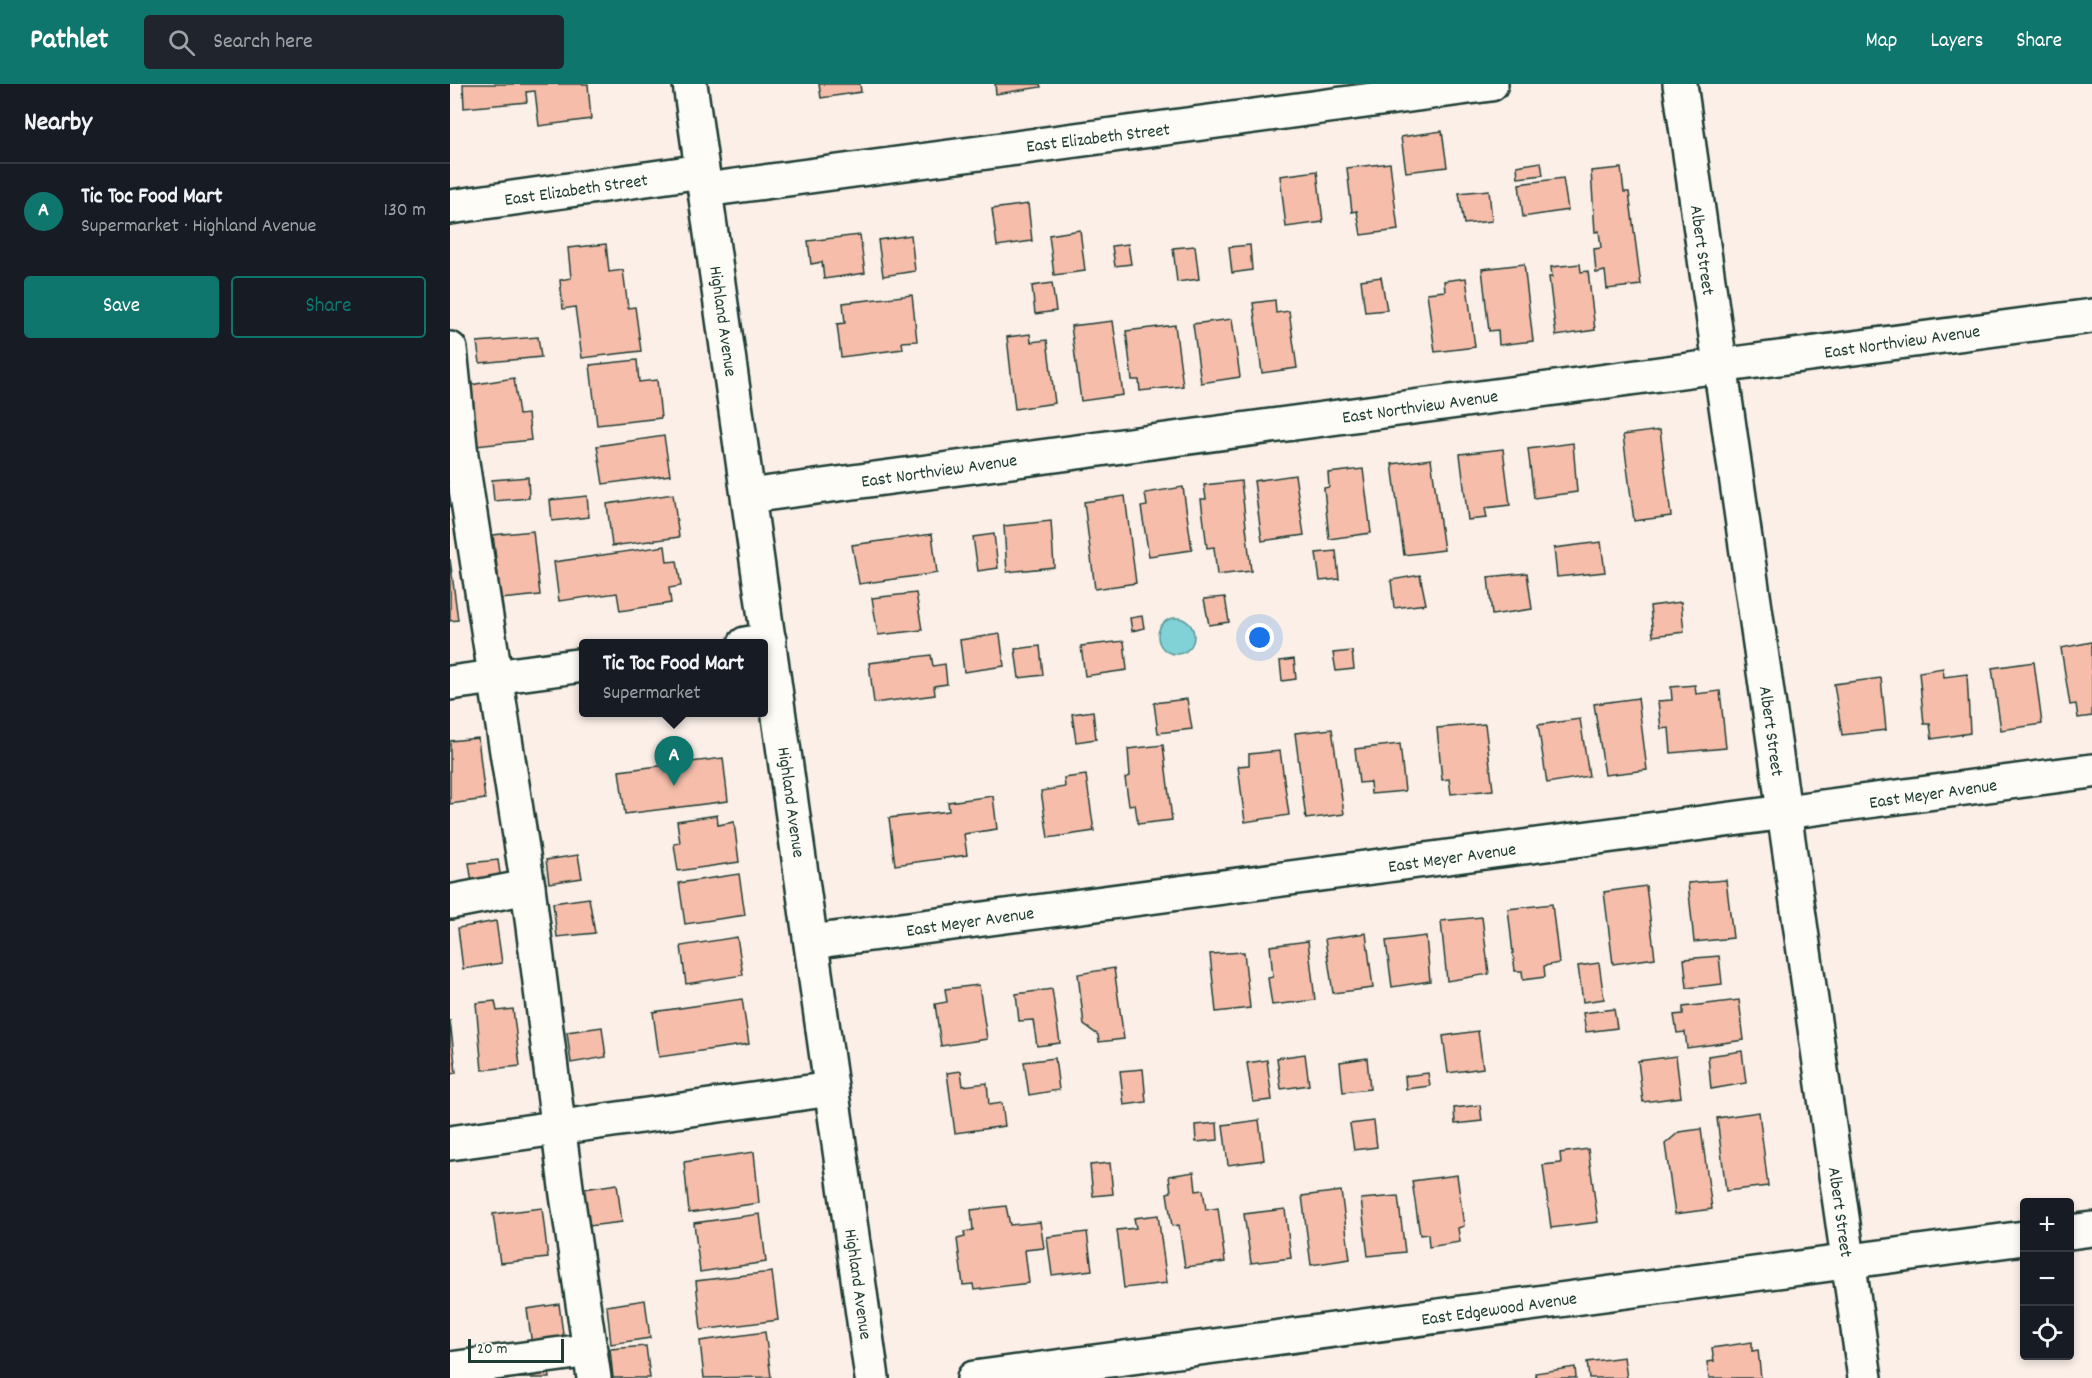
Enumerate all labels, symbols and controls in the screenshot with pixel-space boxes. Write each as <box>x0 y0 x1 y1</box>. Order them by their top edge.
search box <box>144 15 564 69</box>
text: Pathlet <box>30 22 108 62</box>
icon: search <box>165 26 198 59</box>
text: Search here <box>213 27 313 58</box>
text: Map <box>1866 27 1897 57</box>
text: Layers <box>1930 27 1983 57</box>
text: Share <box>2016 27 2062 57</box>
text: Nearby <box>24 105 92 142</box>
street label: East Elizabeth Street <box>1025 118 1172 161</box>
street label: East Elizabeth Street <box>503 169 650 214</box>
text: Tic Toc Food Mart <box>81 182 222 213</box>
text: A <box>38 197 49 225</box>
text: 130 m <box>384 197 426 225</box>
street label: Albert Street <box>1682 204 1719 297</box>
text: Supermarket · Highland Avenue <box>81 213 316 241</box>
street label: Highland Avenue <box>701 264 742 378</box>
button: Save <box>24 276 219 338</box>
button: Share <box>231 276 426 338</box>
street label: East Northview Avenue <box>1823 320 1982 367</box>
street label: East Northview Avenue <box>1341 385 1500 432</box>
street label: East Northview Avenue <box>860 449 1019 496</box>
your location <box>1245 623 1274 652</box>
popup <box>579 639 768 717</box>
text: Tic Toc Food Mart <box>603 649 744 680</box>
text: Supermarket <box>603 680 701 708</box>
street label: Albert Street <box>1751 685 1788 778</box>
pin: A <box>654 736 694 786</box>
street label: Highland Avenue <box>769 745 810 859</box>
street label: East Meyer Avenue <box>1868 774 1999 817</box>
street label: East Meyer Avenue <box>1387 838 1518 881</box>
street label: East Meyer Avenue <box>905 902 1036 945</box>
street label: Albert Street <box>1820 1166 1857 1259</box>
map controls <box>2020 1198 2074 1360</box>
button: + <box>2020 1198 2074 1252</box>
street label: Highland Avenue <box>836 1227 877 1341</box>
button: − <box>2020 1252 2074 1306</box>
street label: East Edgewood Avenue <box>1420 1287 1579 1334</box>
button: locate <box>2020 1306 2074 1360</box>
scale bar <box>468 1336 564 1364</box>
text: 20 m <box>477 1338 507 1361</box>

